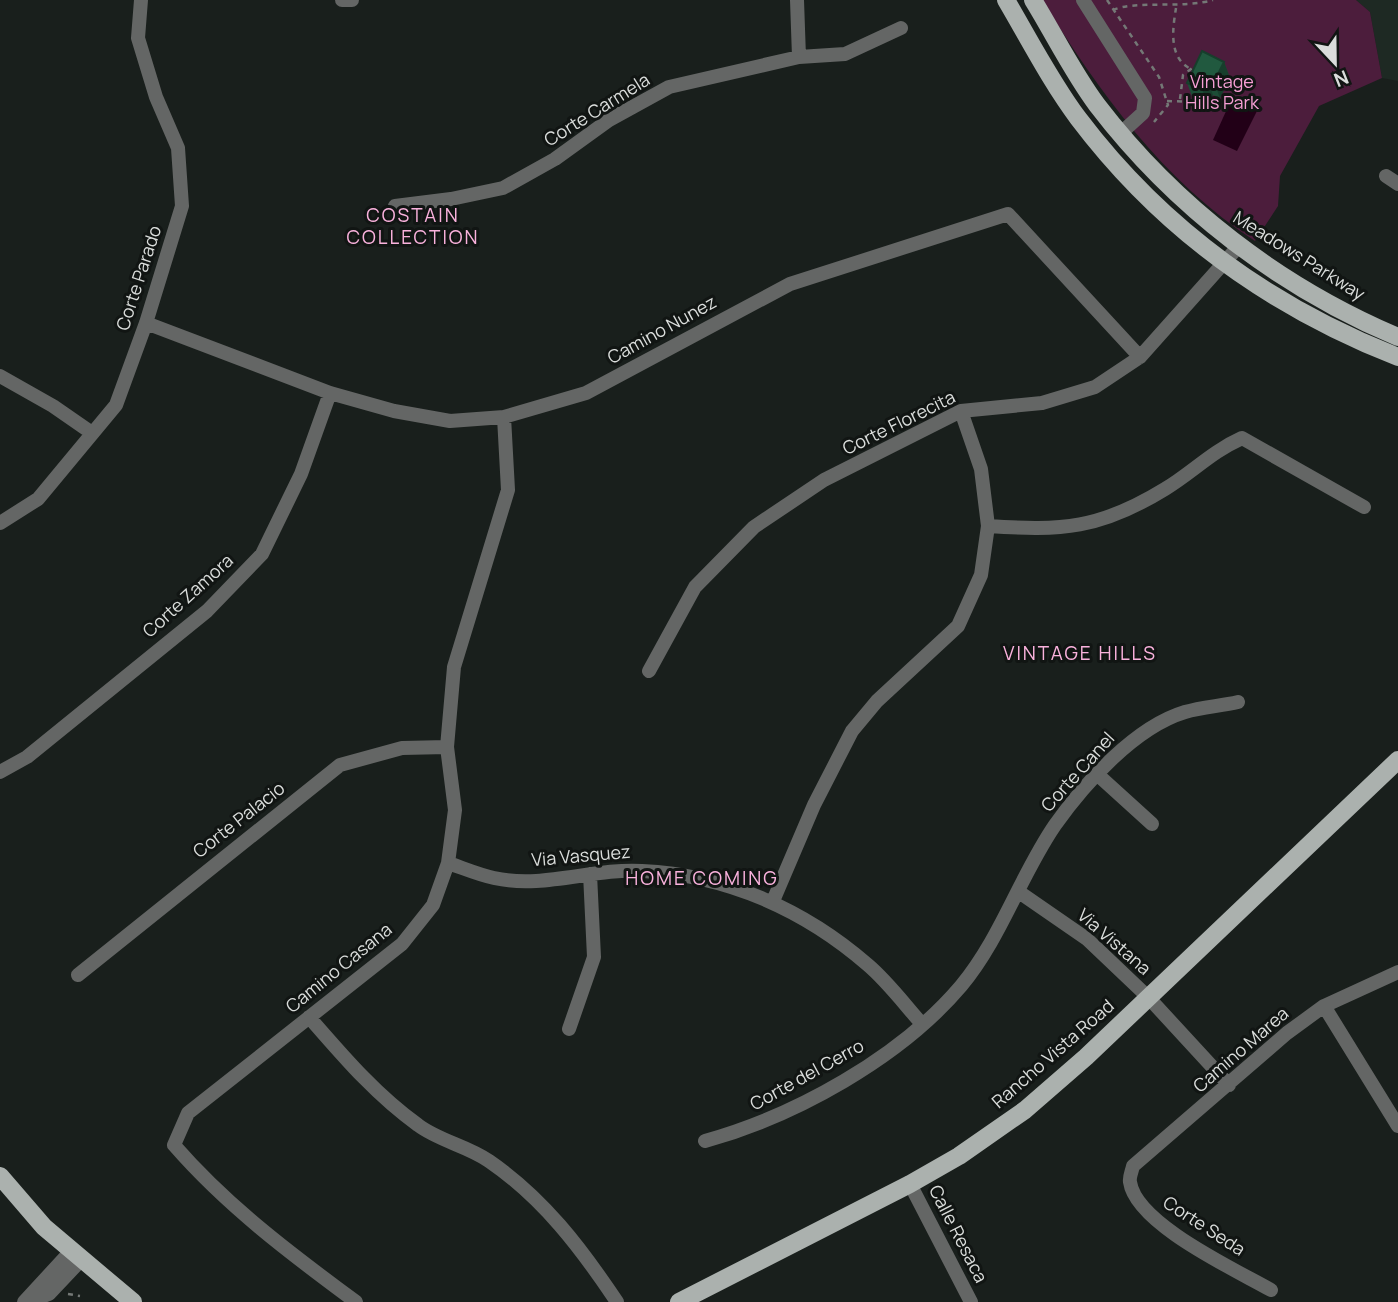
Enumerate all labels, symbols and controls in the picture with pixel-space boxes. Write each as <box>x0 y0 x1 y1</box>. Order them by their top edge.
north arrow <box>1300 28 1370 98</box>
text: N <box>1330 64 1353 93</box>
street label: Corte Carmela <box>539 67 654 151</box>
park label: Vintage Hills Park <box>1185 69 1260 114</box>
district label: COSTAIN COLLECTION <box>346 202 480 250</box>
street label: Meadows Parkway <box>1229 205 1370 306</box>
street label: Corte Parado <box>110 222 166 333</box>
street label: Camino Nunez <box>603 289 720 369</box>
street label: Corte Florecita <box>838 384 959 460</box>
street label: Corte Zamora <box>137 548 238 642</box>
district label: VINTAGE HILLS <box>1003 640 1157 666</box>
street label: Corte Canel <box>1035 726 1119 816</box>
street label: Corte Palacio <box>188 776 289 863</box>
street label: Via Vasquez <box>530 839 631 871</box>
district label: HOME COMING <box>625 865 779 891</box>
street label: Via Vistana <box>1073 903 1157 980</box>
street label: Camino Casana <box>280 917 397 1018</box>
street label: Rancho Vista Road <box>986 994 1119 1113</box>
street label: Camino Marea <box>1188 1001 1293 1097</box>
street label: Corte del Cerro <box>745 1033 868 1115</box>
street label: Calle Resaca <box>924 1181 994 1287</box>
street label: Corte Seda <box>1159 1190 1250 1261</box>

